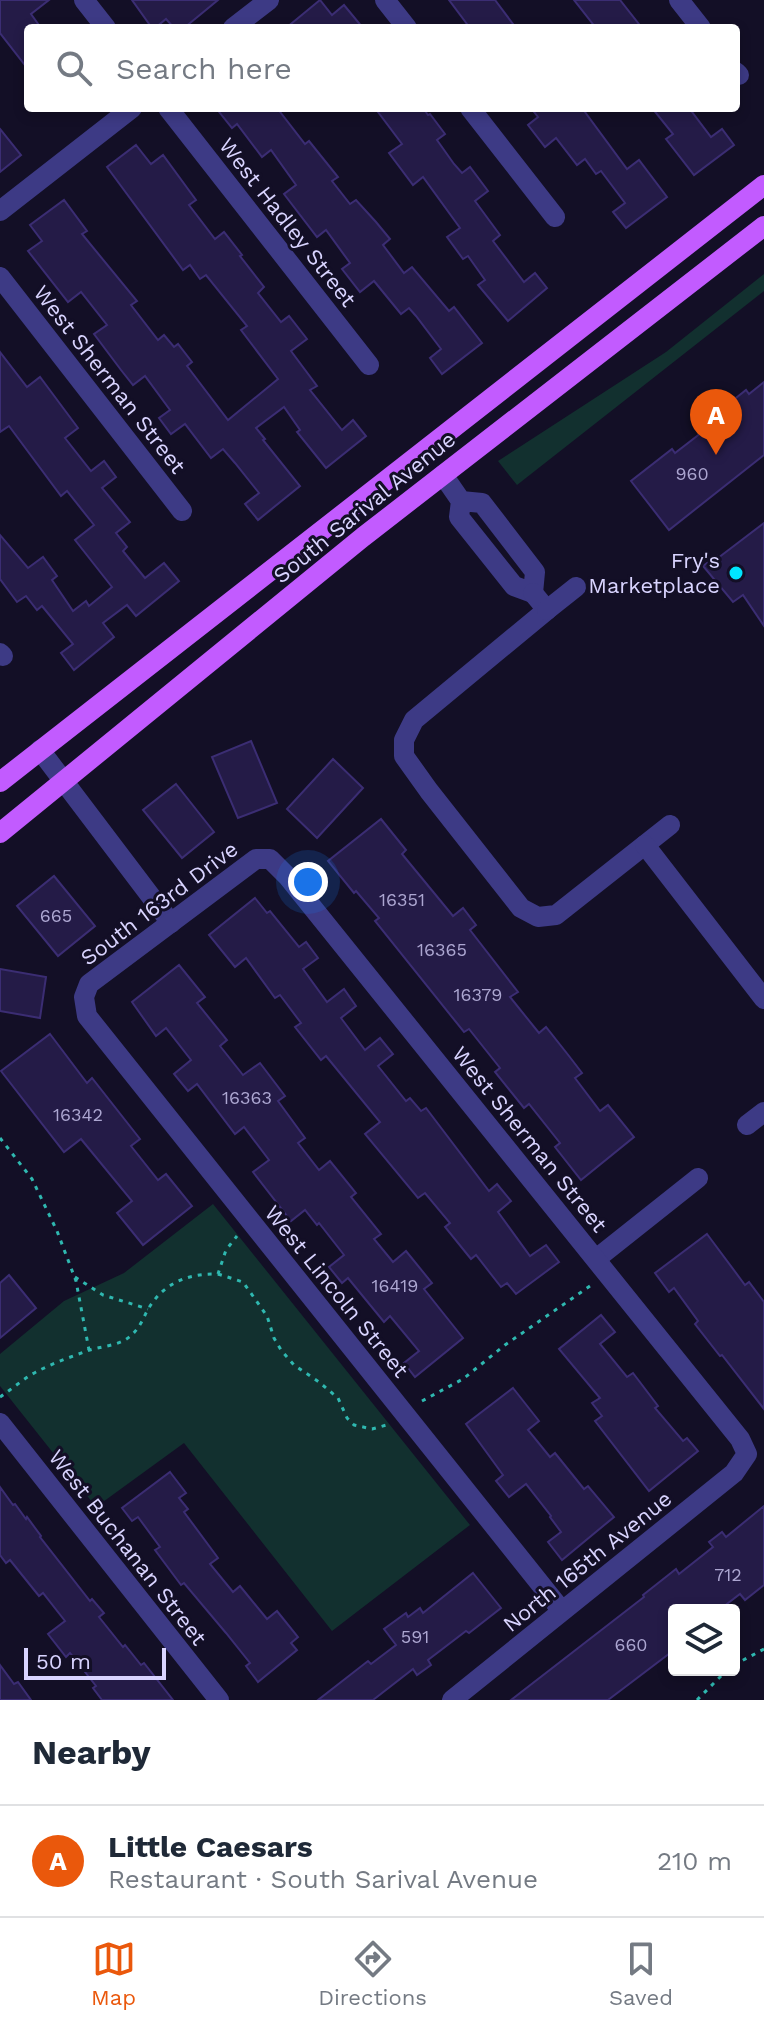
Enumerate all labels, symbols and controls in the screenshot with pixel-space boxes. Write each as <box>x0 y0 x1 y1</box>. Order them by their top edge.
search box <box>24 24 740 112</box>
icon: search <box>52 46 96 90</box>
text: Search here <box>116 51 292 86</box>
street label: West Hadley Street <box>214 133 361 312</box>
street label: West Sherman Street <box>28 280 191 478</box>
pin: A <box>690 389 742 455</box>
street label: South Sarival Avenue <box>268 426 460 588</box>
house number: 960 <box>675 463 709 484</box>
place label: Fry's Marketplace <box>588 548 720 598</box>
marker: Fry's Marketplace <box>727 564 745 582</box>
street label: South 163rd Drive <box>76 836 243 971</box>
your location <box>288 862 328 902</box>
house number: 16351 <box>379 889 425 910</box>
house number: 665 <box>40 905 72 926</box>
house number: 16365 <box>417 939 467 960</box>
house number: 16379 <box>454 984 502 1005</box>
street label: West Sherman Street <box>447 1041 612 1237</box>
house number: 16363 <box>222 1087 272 1108</box>
house number: 16342 <box>53 1104 103 1125</box>
street label: West Lincoln Street <box>260 1200 414 1382</box>
house number: 16419 <box>372 1275 418 1296</box>
street label: West Buchanan Street <box>44 1445 212 1650</box>
street label: North 165th Avenue <box>498 1486 677 1637</box>
house number: 712 <box>714 1564 742 1585</box>
map controls <box>668 1604 740 1676</box>
button: layers <box>668 1604 740 1676</box>
house number: 591 <box>401 1626 429 1647</box>
house number: 660 <box>614 1634 648 1655</box>
scale bar <box>24 1644 166 1680</box>
text: 50 m <box>36 1649 91 1674</box>
text: Nearby <box>32 1732 151 1772</box>
text: Little Caesars <box>108 1829 313 1864</box>
text: A <box>49 1846 67 1876</box>
text: 210 m <box>657 1846 732 1876</box>
text: Restaurant · South Sarival Avenue <box>108 1864 538 1894</box>
tab: Map <box>91 1937 136 2010</box>
tab: Directions <box>318 1937 427 2010</box>
tab: Saved <box>609 1937 673 2010</box>

